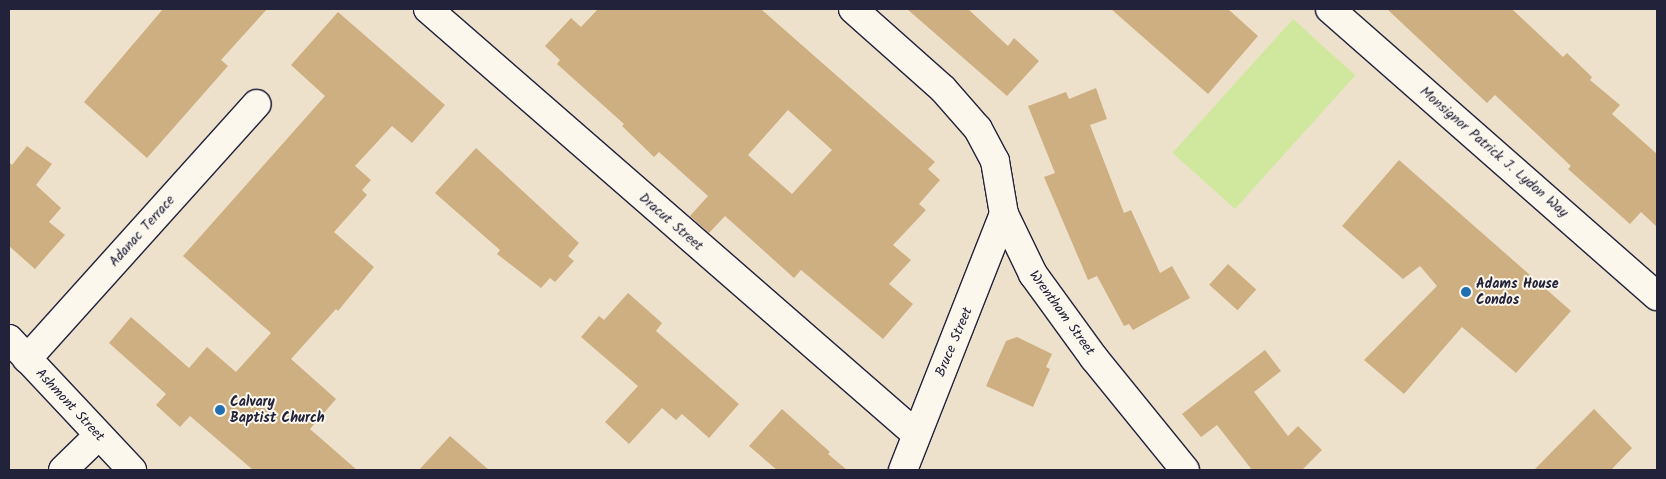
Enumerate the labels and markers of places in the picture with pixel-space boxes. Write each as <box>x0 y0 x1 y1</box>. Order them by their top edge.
place label: Adams House Condos <box>1476 276 1559 308</box>
marker: Adams House Condos <box>1460 286 1472 298</box>
place label: Calvary Baptist Church <box>230 394 325 427</box>
marker: Calvary Baptist Church <box>214 404 226 416</box>

